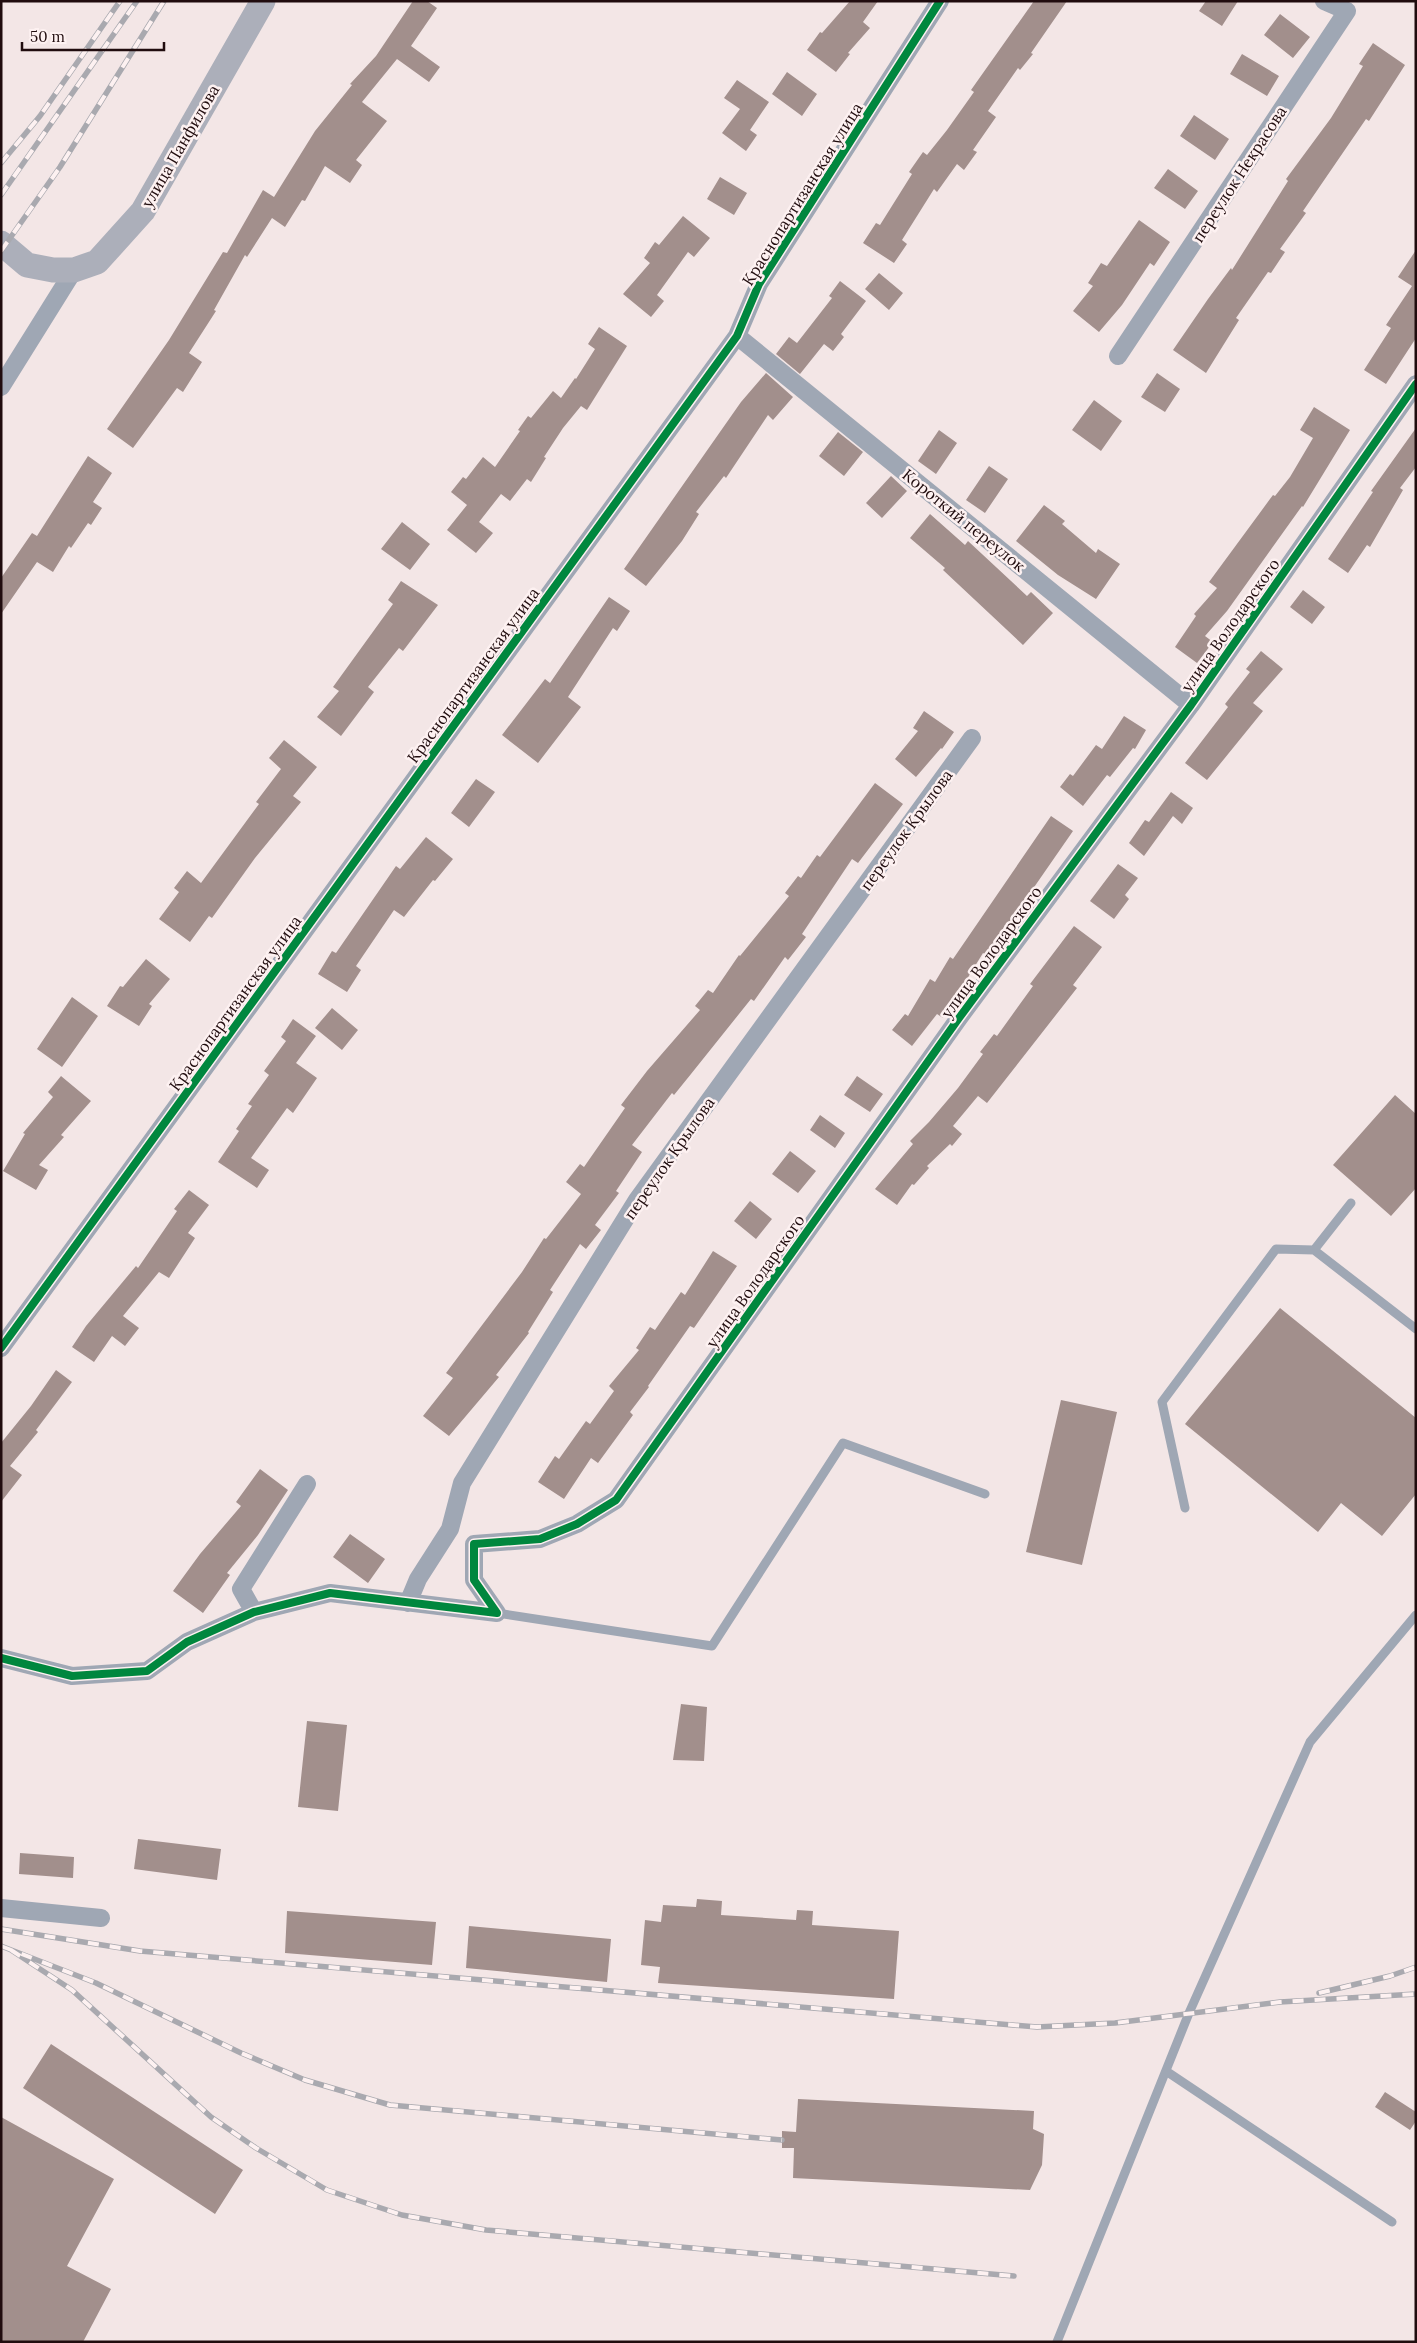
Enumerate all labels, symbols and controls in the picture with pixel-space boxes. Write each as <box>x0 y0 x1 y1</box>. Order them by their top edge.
scale bar <box>22 20 165 52</box>
text: 50 m <box>30 27 65 46</box>
street label: улица Панфилова <box>137 81 223 211</box>
street label: Краснопартизанская улица <box>737 99 867 289</box>
street label: переулок Некрасова <box>1187 102 1291 246</box>
street label: Короткий переулок <box>899 464 1030 576</box>
street label: улица Володарского <box>1176 554 1284 696</box>
street label: Краснопартизанская улица <box>403 583 543 767</box>
street label: переулок Крылова <box>855 766 957 894</box>
street label: улица Володарского <box>936 882 1046 1022</box>
street label: Краснопартизанская улица <box>165 911 305 1095</box>
street label: переулок Крылова <box>619 1093 719 1223</box>
street label: улица Володарского <box>701 1210 809 1352</box>

